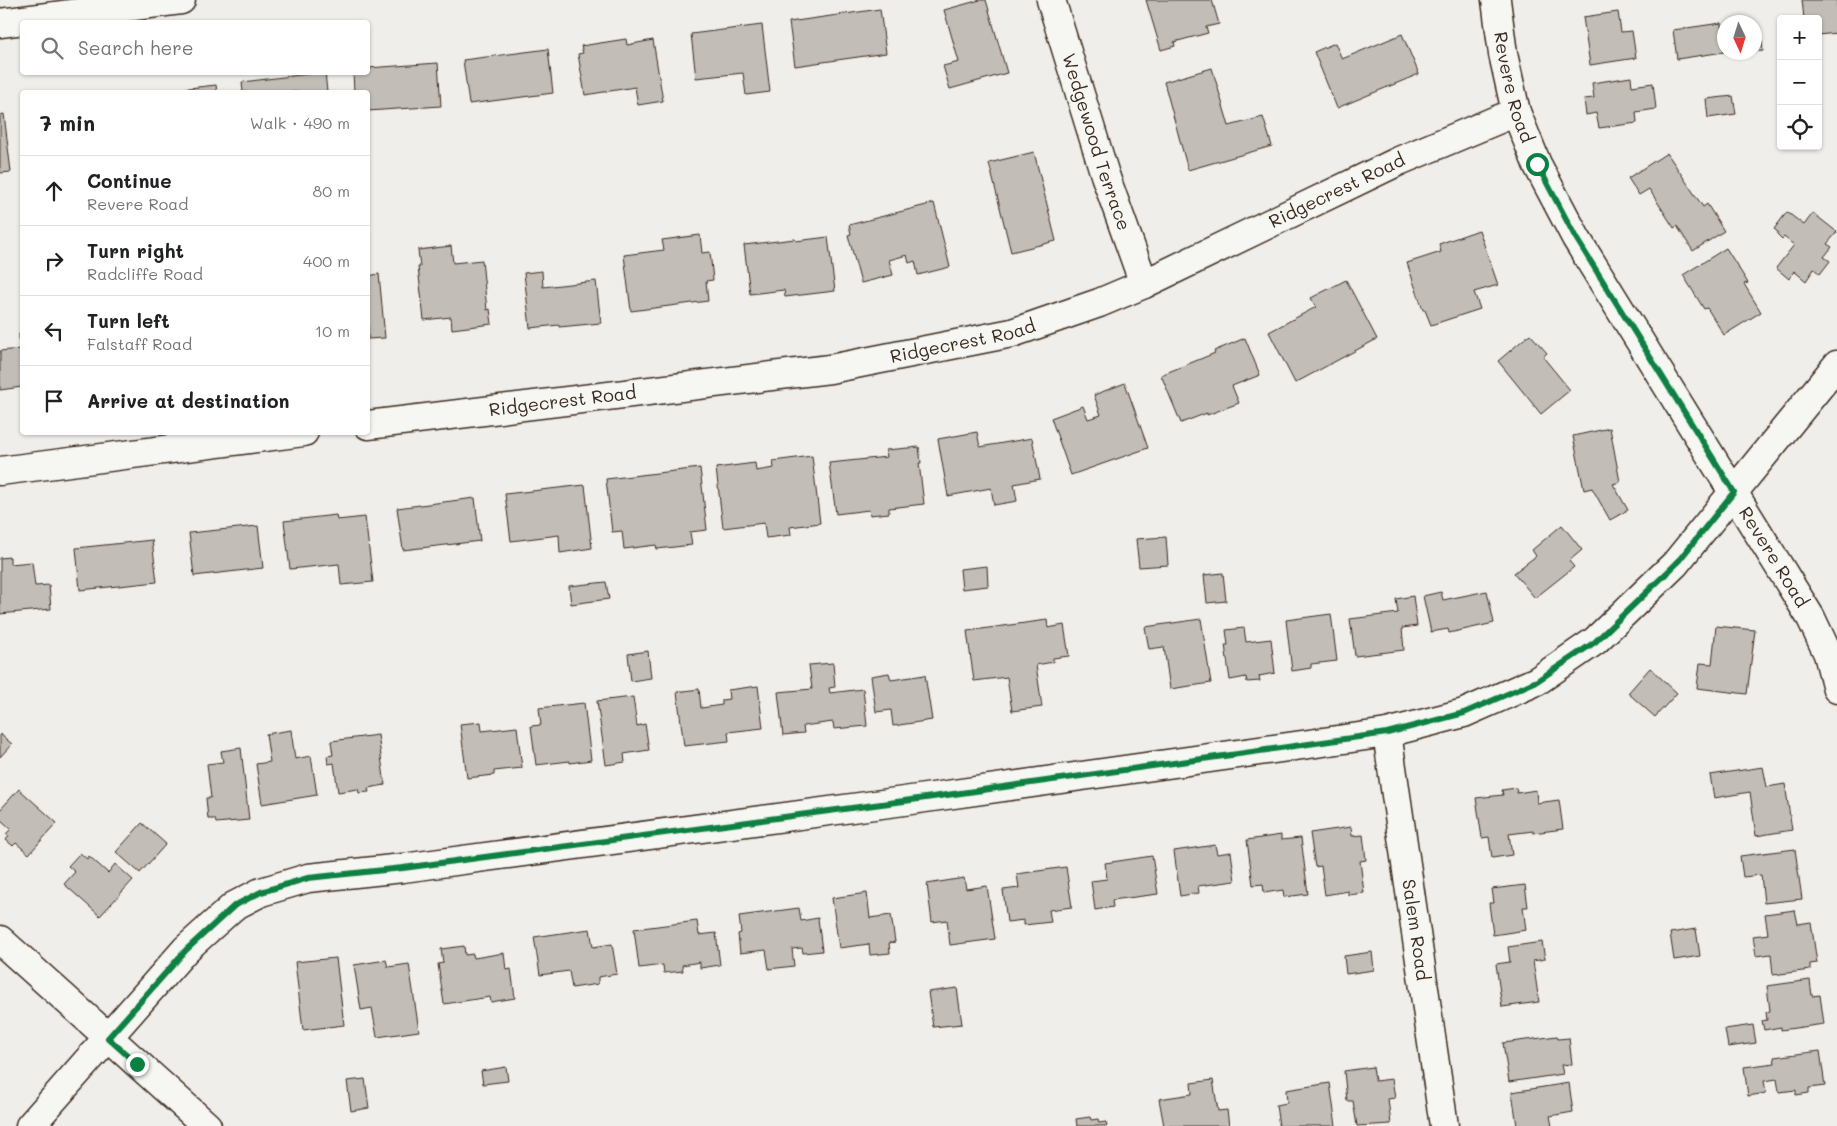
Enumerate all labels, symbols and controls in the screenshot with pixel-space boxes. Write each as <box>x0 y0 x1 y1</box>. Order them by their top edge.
north arrow <box>1717 15 1762 60</box>
map controls <box>1777 15 1822 150</box>
button: + <box>1777 15 1822 60</box>
search box <box>20 20 370 75</box>
street label: Revere Road <box>1489 30 1540 146</box>
icon: search <box>38 34 66 62</box>
text: Search here <box>78 35 194 60</box>
street label: Wedgewood Terrace <box>1057 50 1137 234</box>
button: − <box>1777 60 1822 105</box>
button: locate <box>1777 105 1822 150</box>
text: 7 min <box>40 109 95 136</box>
text: Walk · 490 m <box>250 112 350 133</box>
street label: Ridgecrest Road <box>1265 147 1408 233</box>
route start <box>1526 153 1549 176</box>
text: Continue <box>87 168 172 193</box>
icon: ahead <box>40 177 68 205</box>
text: 80 m <box>313 180 350 201</box>
text: Revere Road <box>87 193 188 214</box>
text: Turn right <box>87 238 184 263</box>
icon: right <box>40 247 68 275</box>
text: 400 m <box>303 250 350 271</box>
text: Radcliffe Road <box>87 263 203 284</box>
text: Turn left <box>87 308 170 333</box>
street label: Ridgecrest Road <box>888 313 1038 368</box>
icon: left <box>40 317 68 345</box>
text: 10 m <box>315 320 350 341</box>
text: Falstaff Road <box>87 333 192 354</box>
street label: Ridgecrest Road <box>487 380 637 421</box>
icon: arrive <box>40 387 68 415</box>
text: Arrive at destination <box>87 388 290 413</box>
street label: Revere Road <box>1734 502 1815 612</box>
street label: Salem Road <box>1397 878 1436 982</box>
route end <box>126 1053 149 1076</box>

